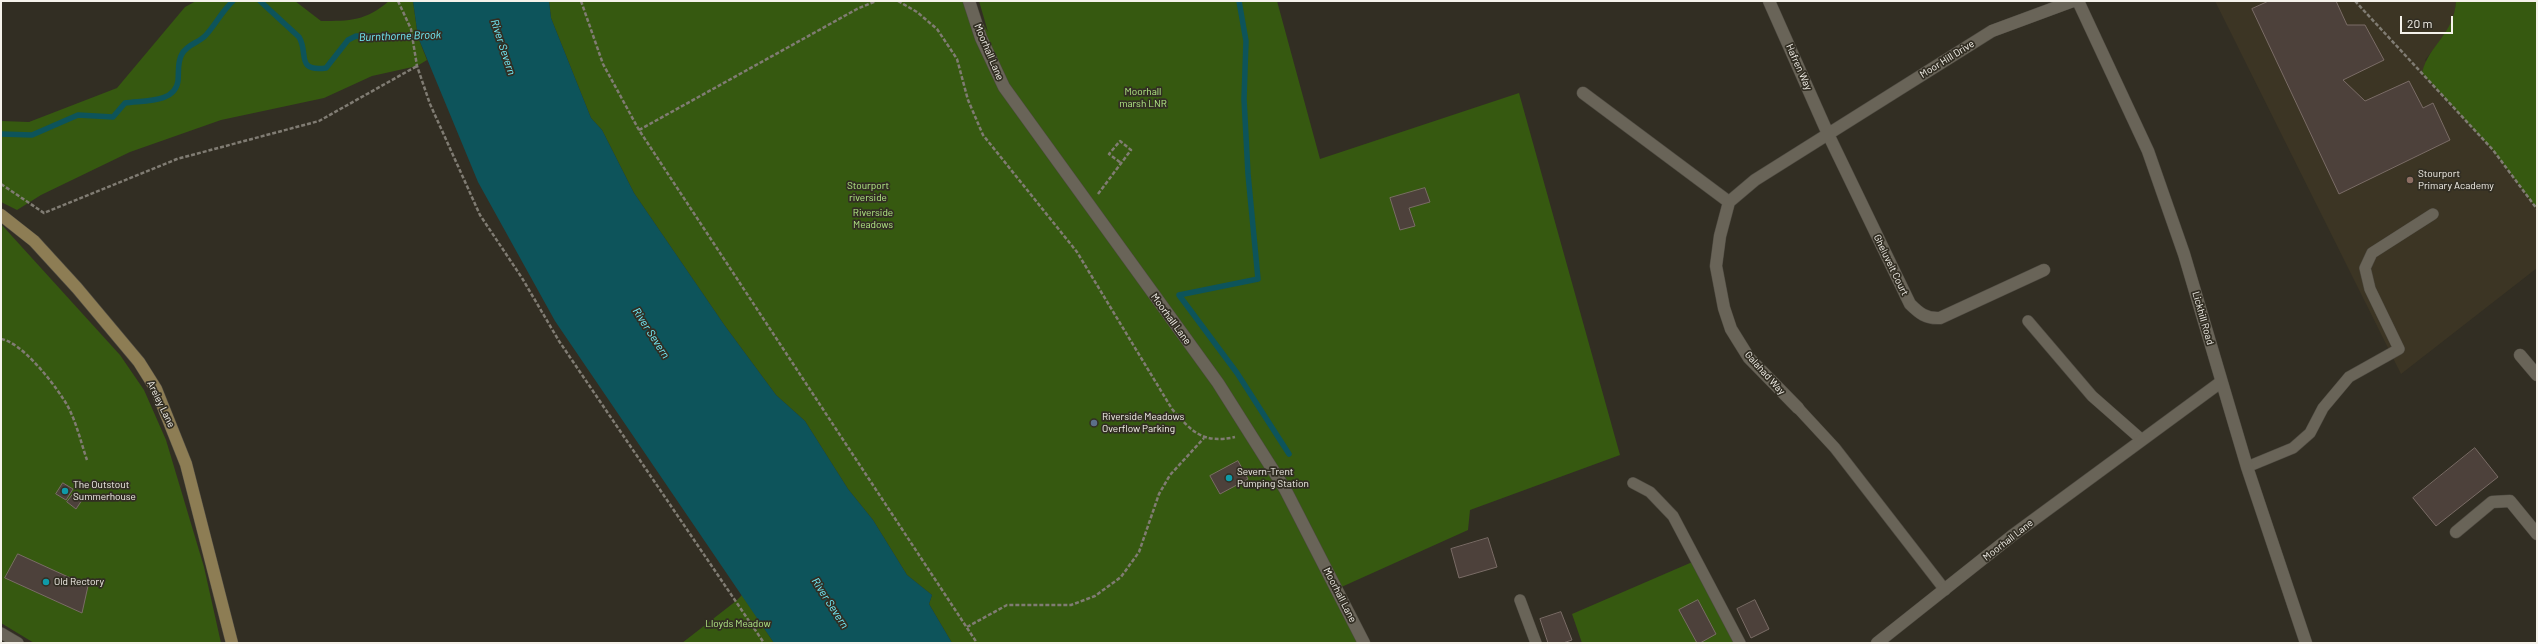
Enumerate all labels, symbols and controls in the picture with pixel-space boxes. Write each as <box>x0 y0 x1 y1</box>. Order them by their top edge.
scale bar <box>2402 8 2455 34</box>
text: 20 m <box>2407 16 2433 30</box>
water label: River Severn <box>488 17 518 77</box>
street label: Moorhall Lane <box>972 22 1006 82</box>
water label: Burnthorne Brook <box>359 28 441 44</box>
street label: Moor Hill Drive <box>1918 38 1976 80</box>
street label: Hafren Way <box>1783 42 1815 92</box>
park label: Moorhall marsh LNR <box>1119 86 1167 110</box>
place label: Stourport Primary Academy <box>2418 168 2494 192</box>
marker: Stourport Primary Academy <box>2405 175 2415 185</box>
park label: Stourport riverside <box>847 180 889 204</box>
park label: Riverside Meadows <box>853 207 893 230</box>
street label: Gheluvelt Court <box>1871 232 1911 298</box>
street label: Lickhill Road <box>2190 290 2216 346</box>
street label: Moorhall Lane <box>1148 291 1194 347</box>
water label: River Severn <box>630 305 672 361</box>
street label: Galahad Way <box>1742 349 1788 397</box>
street label: Areley Lane <box>145 379 177 429</box>
place label: Riverside Meadows Overflow Parking <box>1102 411 1184 434</box>
marker: Riverside Meadows Overflow Parking <box>1089 418 1099 428</box>
place label: Severn-Trent Pumping Station <box>1237 466 1309 490</box>
marker: Severn-Trent Pumping Station <box>1224 473 1234 483</box>
place label: The Outstout Summerhouse <box>73 479 136 502</box>
marker: The Outstout Summerhouse <box>60 486 70 496</box>
street label: Moorhall Lane <box>1981 517 2035 563</box>
street label: Moorhall Lane <box>1321 565 1359 625</box>
water label: River Severn <box>809 575 851 631</box>
place label: Old Rectory <box>54 576 104 588</box>
marker: Old Rectory <box>41 577 51 587</box>
park label: Lloyds Meadow <box>705 618 771 630</box>

